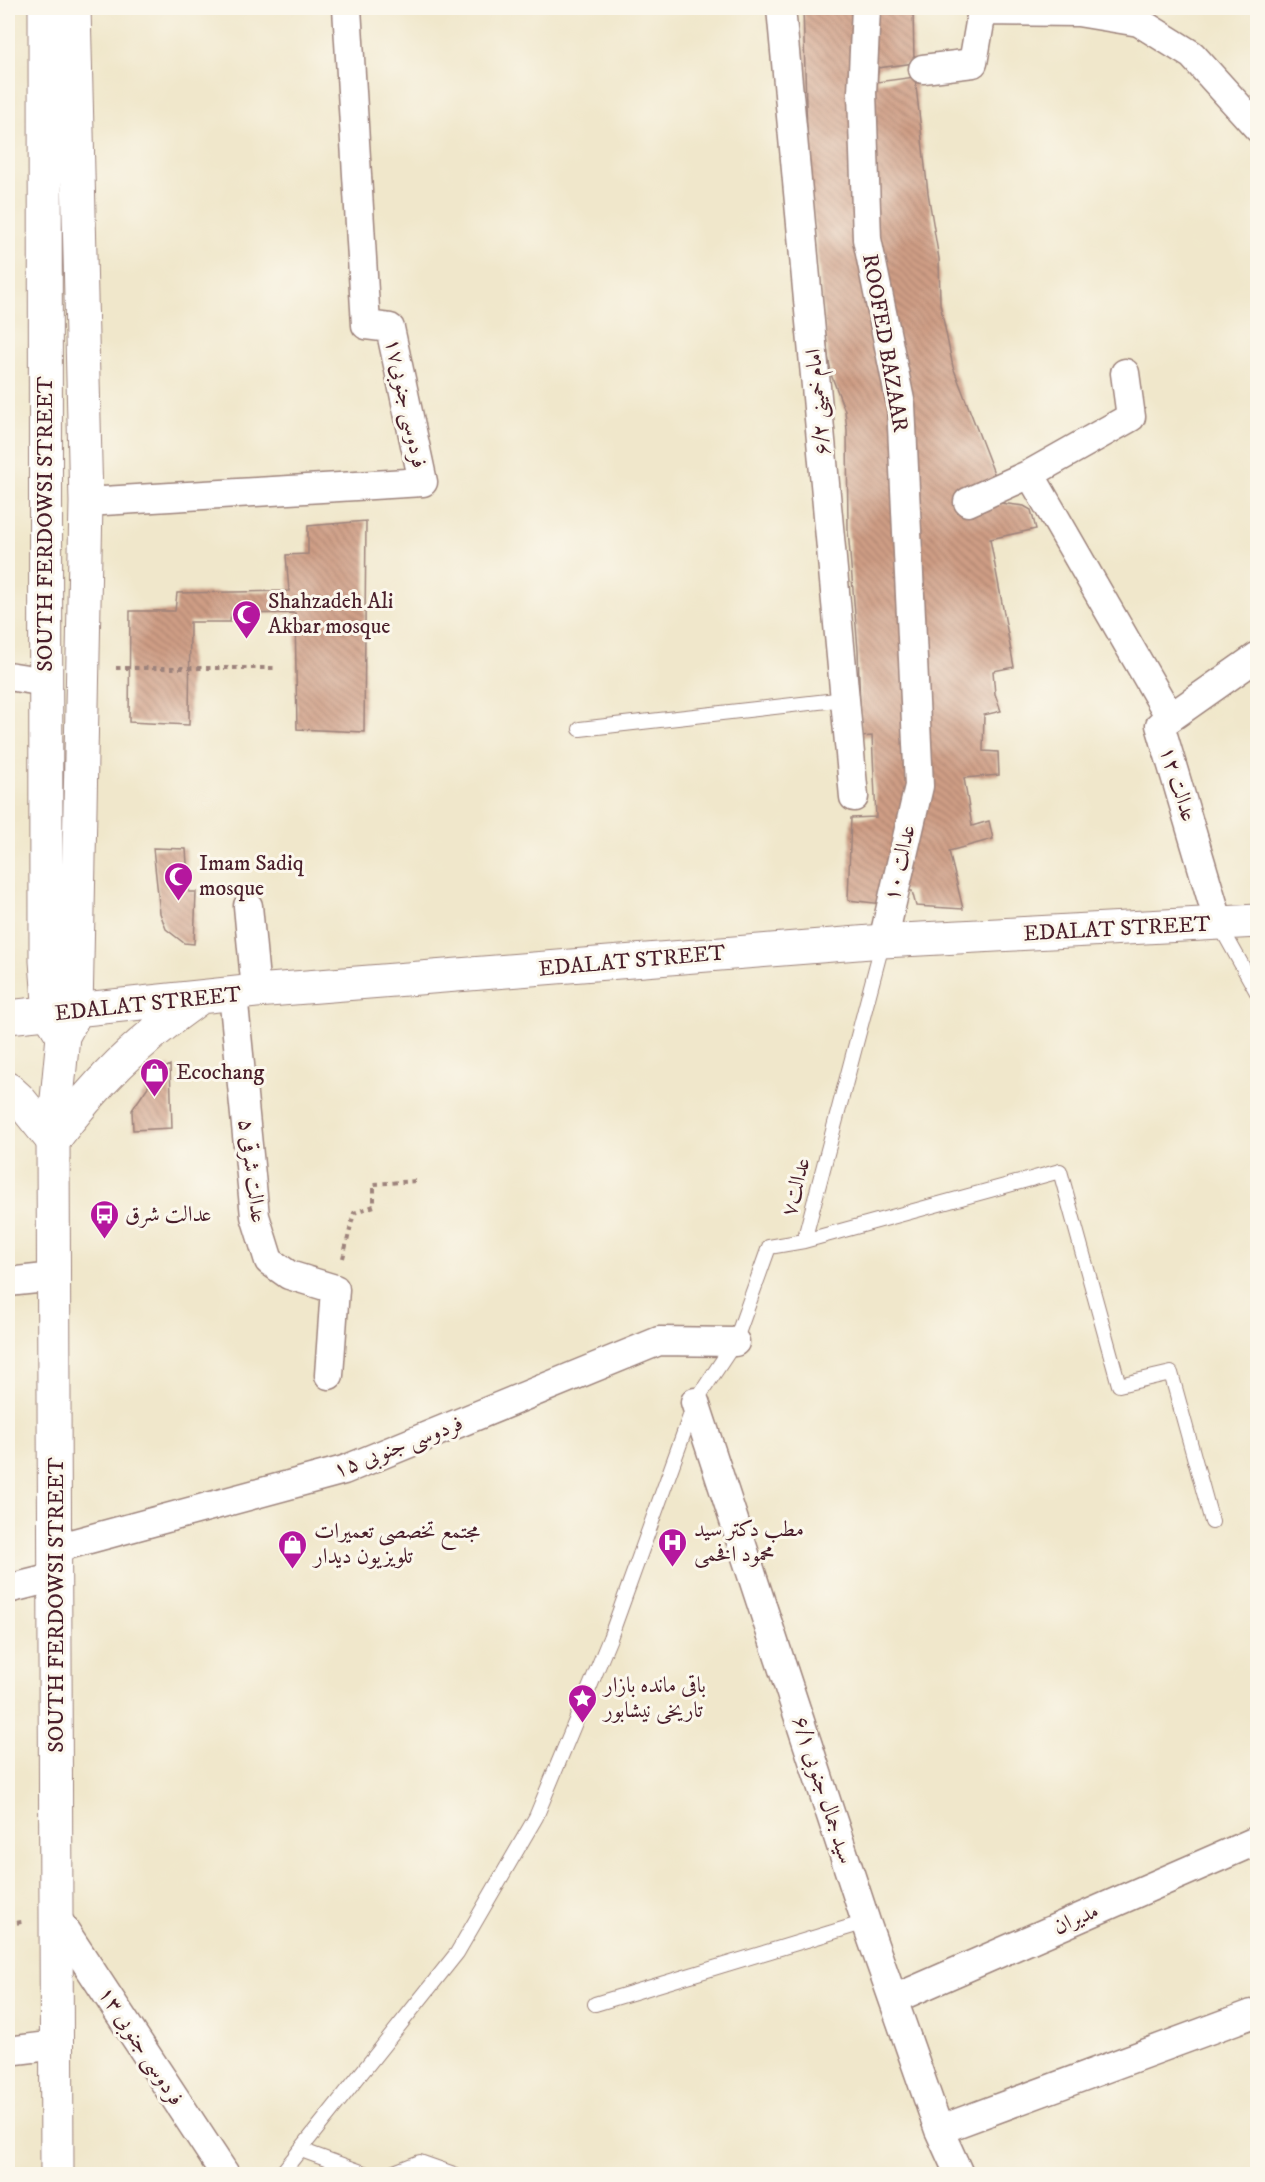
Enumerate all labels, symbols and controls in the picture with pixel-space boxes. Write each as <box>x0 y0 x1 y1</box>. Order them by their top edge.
street label: ROOFED BAZAAR <box>856 252 914 434</box>
street label: فردوسی جنوبی۱۷ <box>377 336 433 471</box>
street label: امام خمینی ۶/۲ <box>800 347 841 456</box>
street label: SOUTH FERDOWSI STREET <box>32 376 59 672</box>
place label: Shahzadeh Ali Akbar mosque <box>268 588 393 640</box>
mosque icon: Shahzadeh Ali Akbar mosque <box>231 598 263 640</box>
street label: عدالت ۱۲ <box>1154 743 1202 825</box>
street label: عدالت ۱۰ <box>878 822 922 904</box>
place label: Imam Sadiq mosque <box>199 850 305 902</box>
mosque icon: Imam Sadiq mosque <box>162 860 194 902</box>
street label: EDALAT STREET <box>1023 911 1212 947</box>
street label: EDALAT STREET <box>537 939 727 983</box>
street label: EDALAT STREET <box>53 981 243 1027</box>
shop icon: Ecochang <box>139 1056 171 1098</box>
place label: Ecochang <box>176 1059 265 1086</box>
street label: عدالت شرقی ۵ <box>232 1117 272 1225</box>
street label: عدالت۷ <box>775 1155 817 1219</box>
bus stop icon: عدالت شرق <box>88 1198 120 1240</box>
place label: عدالت شرق <box>125 1201 212 1228</box>
street label: فردوسی جنوبی ۱۵ <box>329 1410 467 1486</box>
street label: SOUTH FERDOWSI STREET <box>43 1457 70 1753</box>
place label: مطب دکتر سید محمود افخمی <box>694 1516 804 1569</box>
place label: مجتمع تخصصی تعمیرات تلویزیون دیدار <box>312 1518 481 1570</box>
hospital icon: مطب دکتر سید محمود افخمی <box>657 1526 689 1568</box>
shop icon: مجتمع تخصصی تعمیرات تلویزیون دیدار <box>277 1528 309 1570</box>
place label: باقی مانده بازار تاریخی نیشابور <box>602 1672 706 1725</box>
place icon: باقی مانده بازار تاریخی نیشابور <box>567 1682 599 1724</box>
street label: سید جمال جنوبی ۶/۱ <box>784 1713 860 1868</box>
street label: مدیران <box>1049 1897 1103 1941</box>
street label: فردوسی جنوبی ۱۳ <box>91 1981 190 2112</box>

